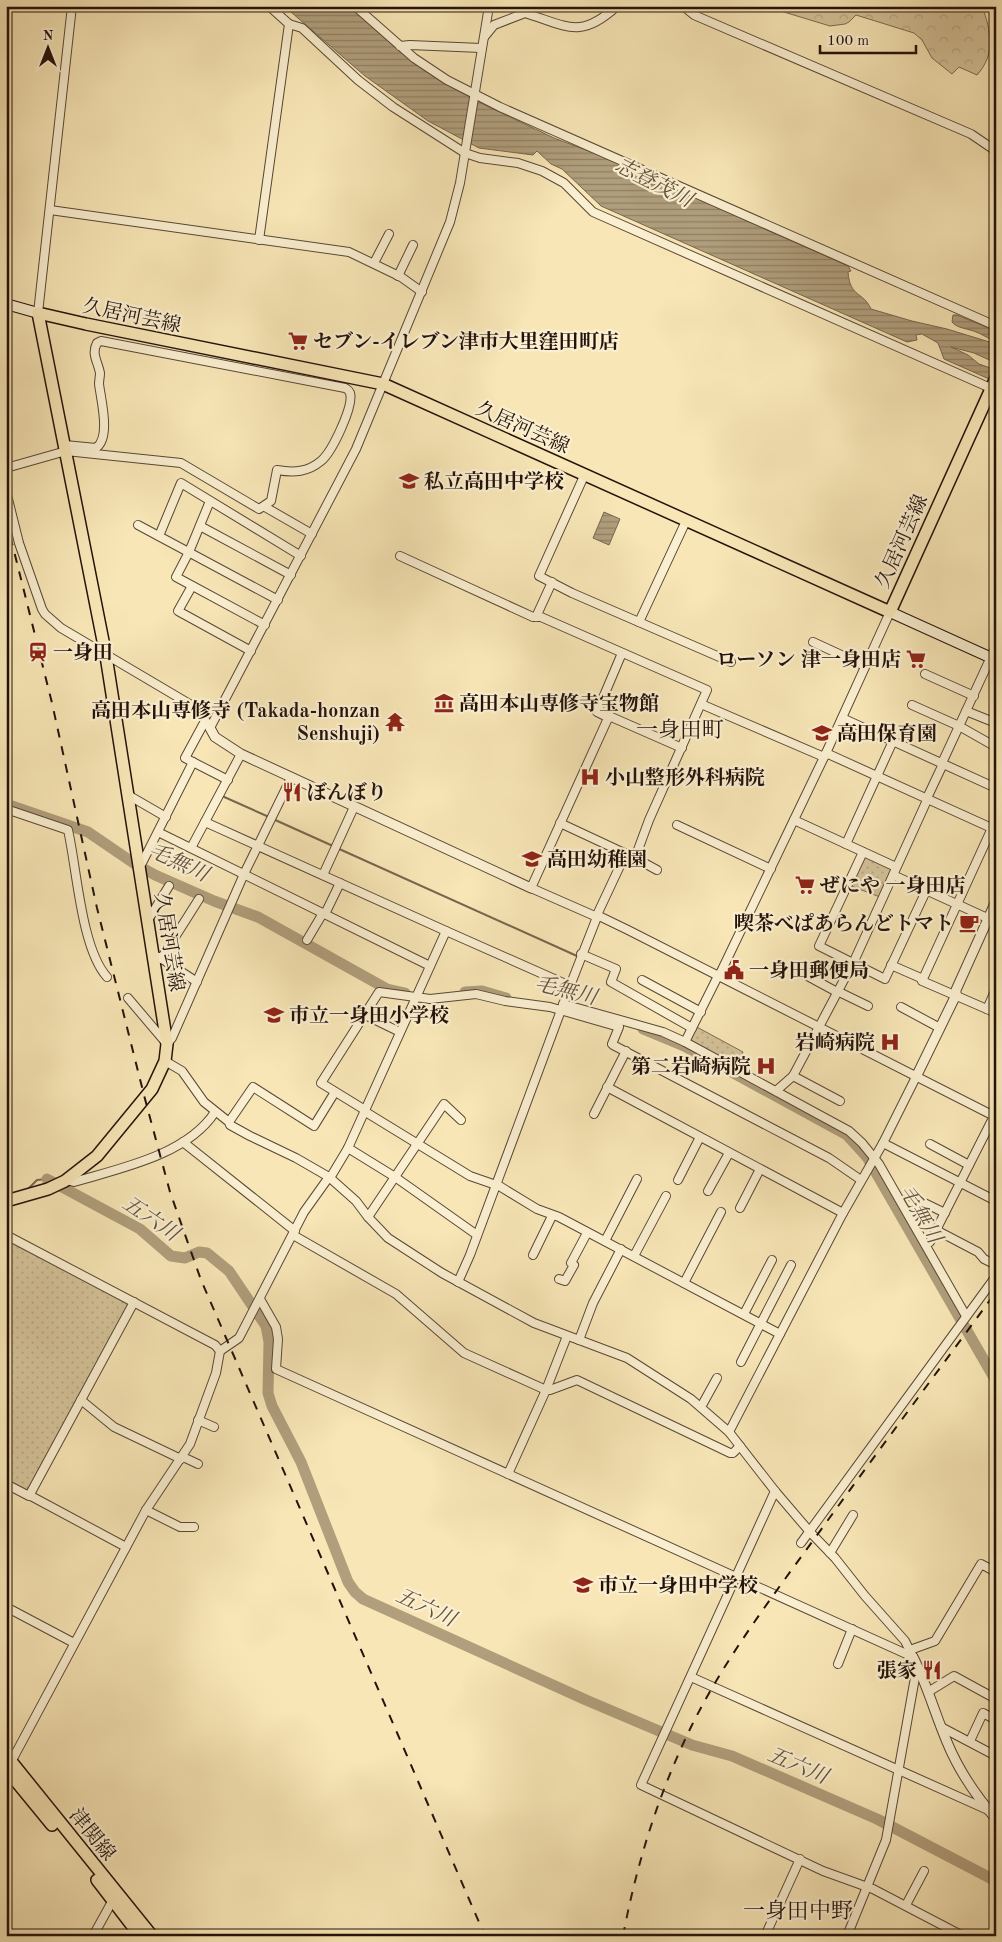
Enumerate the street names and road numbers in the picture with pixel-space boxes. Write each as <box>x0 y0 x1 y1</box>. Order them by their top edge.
street label: 久居河芸線 <box>81 295 183 337</box>
street label: 久居河芸線 <box>472 398 573 458</box>
street label: 久居河芸線 <box>872 491 932 592</box>
street label: 久居河芸線 <box>150 891 188 993</box>
street label: 津関線 <box>65 1804 120 1865</box>

